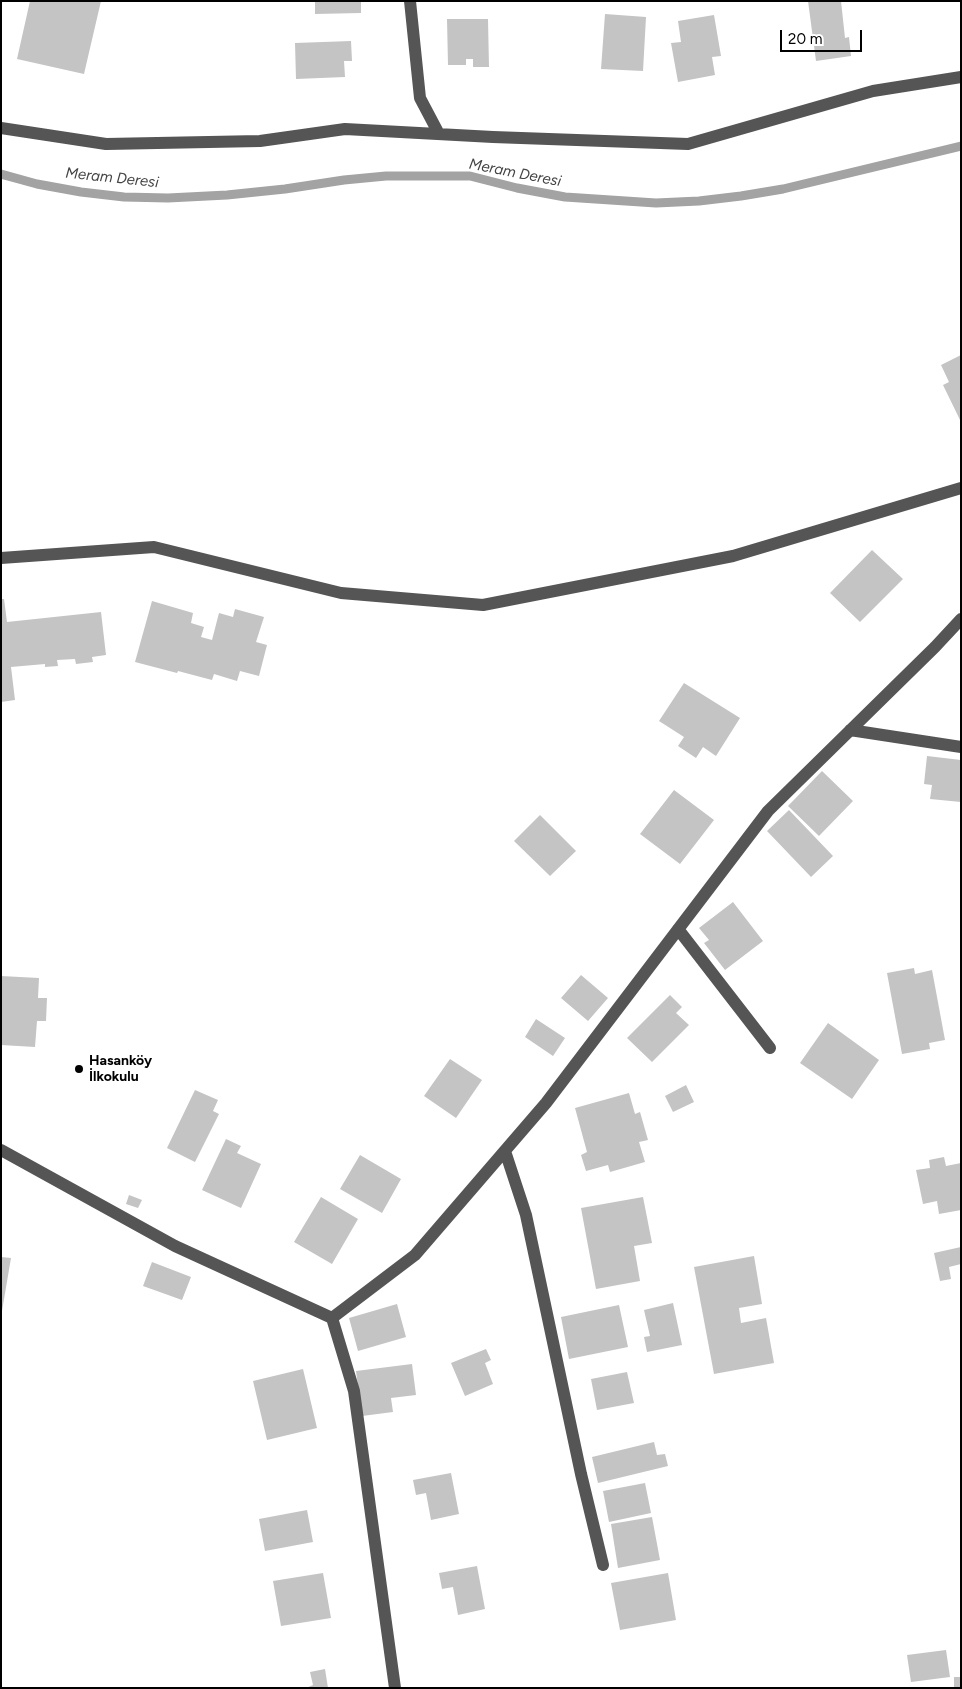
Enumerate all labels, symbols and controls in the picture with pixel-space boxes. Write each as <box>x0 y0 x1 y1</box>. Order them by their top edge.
scale bar <box>782 20 864 52</box>
text: 20 m <box>788 30 822 48</box>
water label: Meram Deresi <box>467 155 563 191</box>
water label: Meram Deresi <box>65 164 159 192</box>
place label: Hasanköy İlkokulu <box>89 1053 152 1086</box>
marker: Hasanköy İlkokulu <box>73 1063 85 1075</box>

